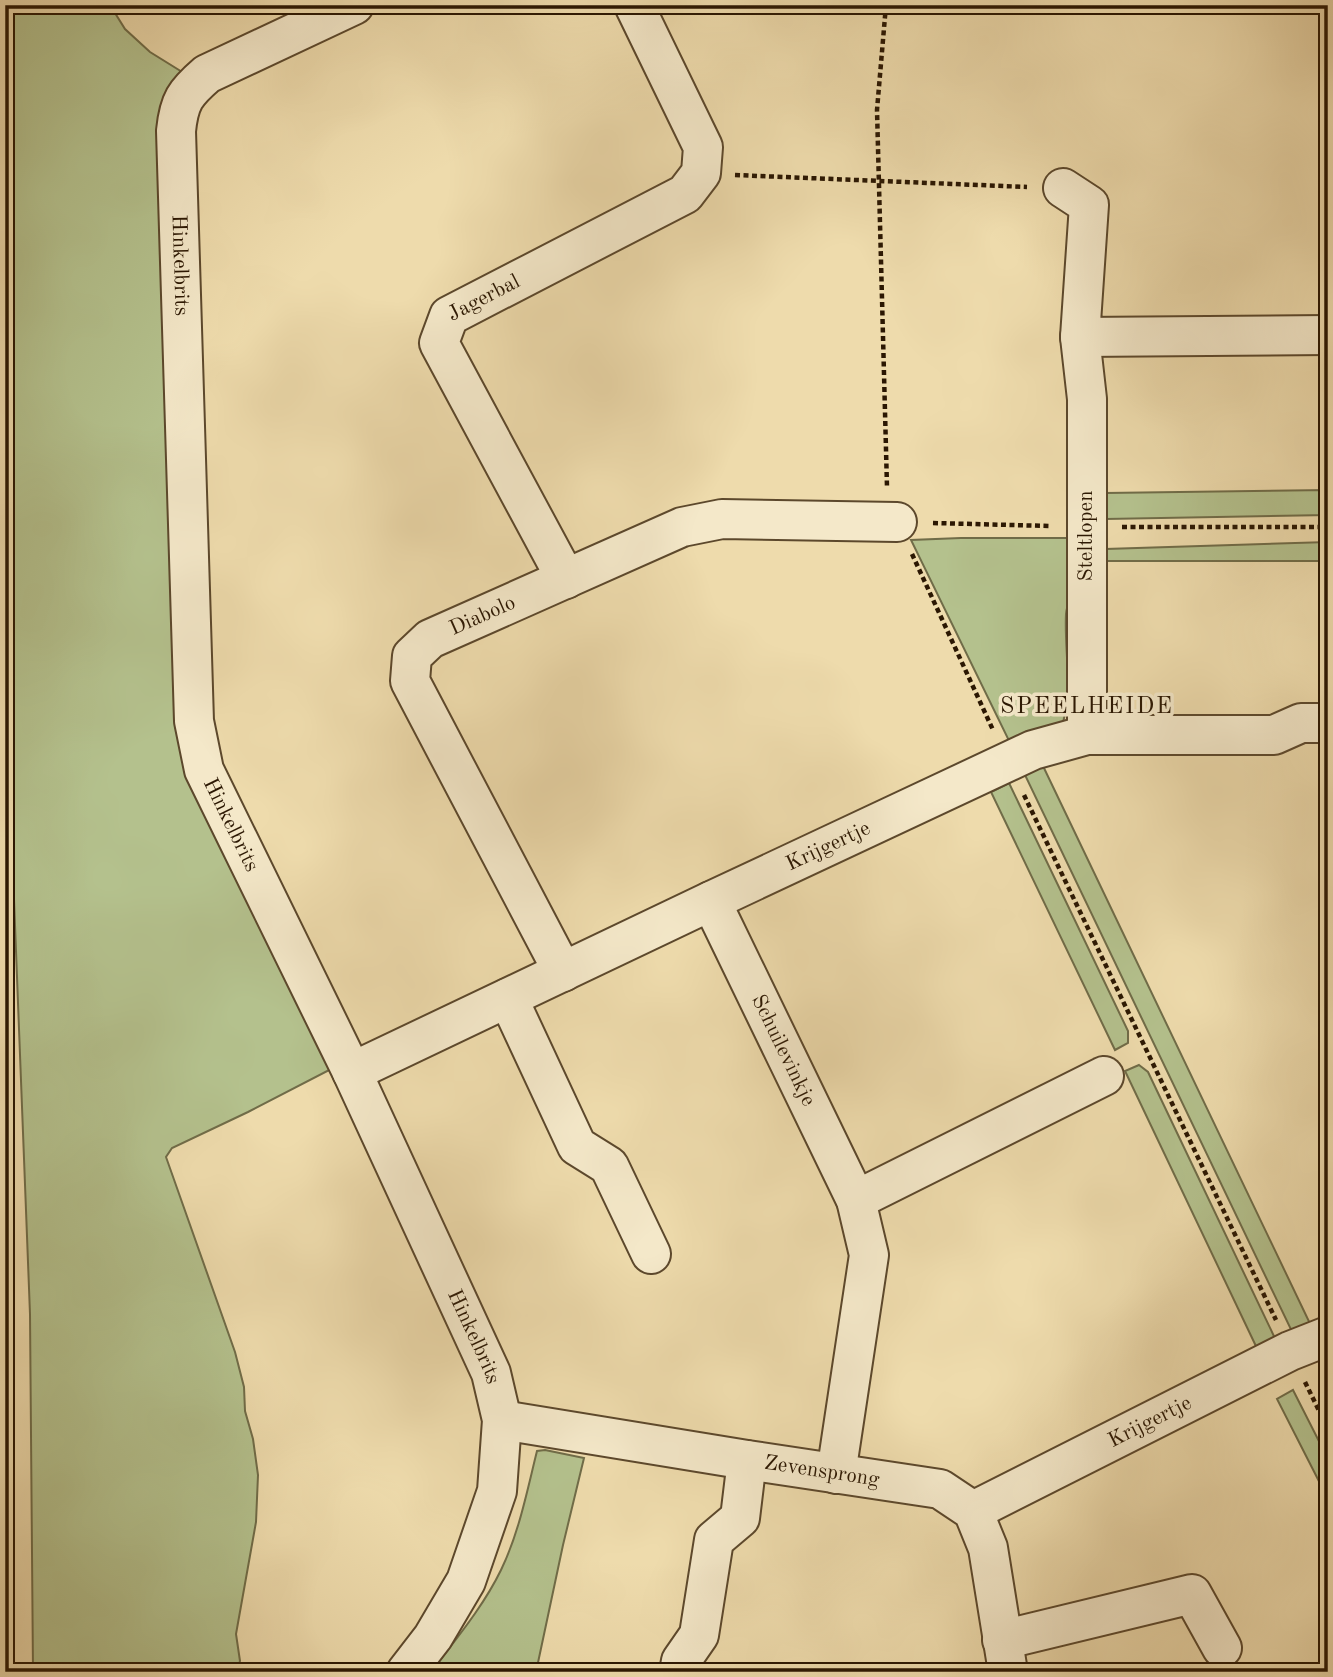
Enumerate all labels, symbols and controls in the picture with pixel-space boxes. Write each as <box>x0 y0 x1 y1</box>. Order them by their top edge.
street label: Hinkelbrits <box>168 214 192 316</box>
street label: Jagerbal <box>444 271 524 325</box>
street label: Steltlopen <box>1076 490 1097 582</box>
street label: Diabolo <box>446 592 519 639</box>
district label: SPEELHEIDE <box>1000 695 1174 718</box>
street label: Hinkelbrits <box>199 775 263 875</box>
street label: Krijgertje <box>783 817 873 875</box>
street label: Schuilevinkje <box>748 991 819 1110</box>
street label: Hinkelbrits <box>444 1286 504 1386</box>
street label: Krijgertje <box>1105 1392 1195 1452</box>
street label: Zevensprong <box>763 1452 882 1490</box>

